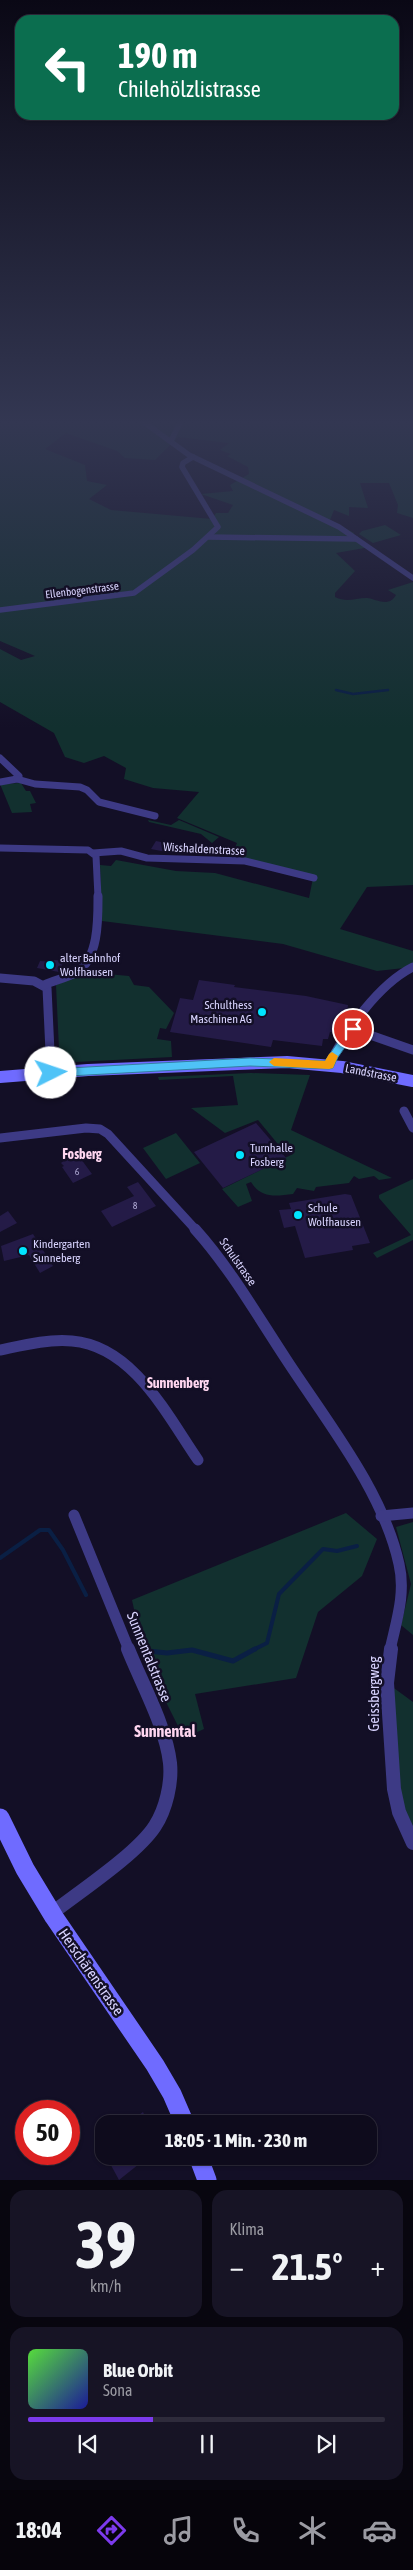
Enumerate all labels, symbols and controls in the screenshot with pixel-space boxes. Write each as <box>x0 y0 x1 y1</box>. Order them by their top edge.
icon: left <box>35 35 100 100</box>
text: 190 m <box>118 35 197 75</box>
text: Chilehölzlistrasse <box>118 76 261 102</box>
street label: Ellenbogenstrasse <box>45 580 119 600</box>
street label: Wisshaldenstrasse <box>163 840 245 858</box>
place label: alter Bahnhof Wolfhausen <box>60 951 121 979</box>
marker: alter Bahnhof Wolfhausen <box>44 959 56 971</box>
place label: Schulthess Maschinen AG <box>190 998 252 1026</box>
marker: Schulthess Maschinen AG <box>256 1006 268 1018</box>
pin <box>332 1008 374 1050</box>
icon: arrive <box>339 1015 367 1043</box>
position arrow <box>24 1046 76 1098</box>
street label: Landstrasse <box>344 1061 398 1085</box>
place label: Turnhalle Fosberg <box>250 1141 293 1169</box>
district label: Fosberg <box>62 1146 103 1162</box>
marker: Turnhalle Fosberg <box>234 1149 246 1161</box>
house number: 6 <box>75 1166 80 1177</box>
house number: 8 <box>133 1200 138 1211</box>
place label: Schule Wolfhausen <box>308 1201 361 1229</box>
marker: Schule Wolfhausen <box>292 1209 304 1221</box>
street label: Schulstrasse <box>217 1236 259 1288</box>
place label: Kindergarten Sunneberg <box>33 1237 90 1265</box>
marker: Kindergarten Sunneberg <box>17 1245 29 1257</box>
district label: Sunnenberg <box>147 1375 210 1391</box>
street label: Sunnentalstrasse <box>124 1609 175 1704</box>
street label: Geissbergweg <box>365 1656 382 1732</box>
district label: Sunnental <box>134 1722 196 1740</box>
street label: Herschärenstrasse <box>55 1925 128 2018</box>
speed limit sign: 50 <box>15 2100 80 2165</box>
text: 18:05 · 1 Min. · 230 m <box>165 2129 307 2151</box>
text: 39 <box>75 2207 136 2282</box>
text: Klima <box>230 2220 264 2238</box>
text: 21.5° <box>272 2245 343 2288</box>
text: − <box>230 2250 244 2282</box>
text: + <box>370 2250 385 2282</box>
text: km/h <box>90 2277 122 2295</box>
text: Blue Orbit <box>103 2359 173 2381</box>
text: Sona <box>103 2381 132 2399</box>
icon: previous <box>74 2430 102 2458</box>
icon: pause <box>193 2430 221 2458</box>
icon: next <box>312 2430 340 2458</box>
icon: directions <box>94 2513 129 2548</box>
icon: music <box>161 2513 196 2548</box>
icon: phone <box>228 2513 263 2548</box>
icon: climate <box>295 2513 330 2548</box>
icon: car <box>362 2513 397 2548</box>
text: 18:04 <box>16 2517 62 2543</box>

